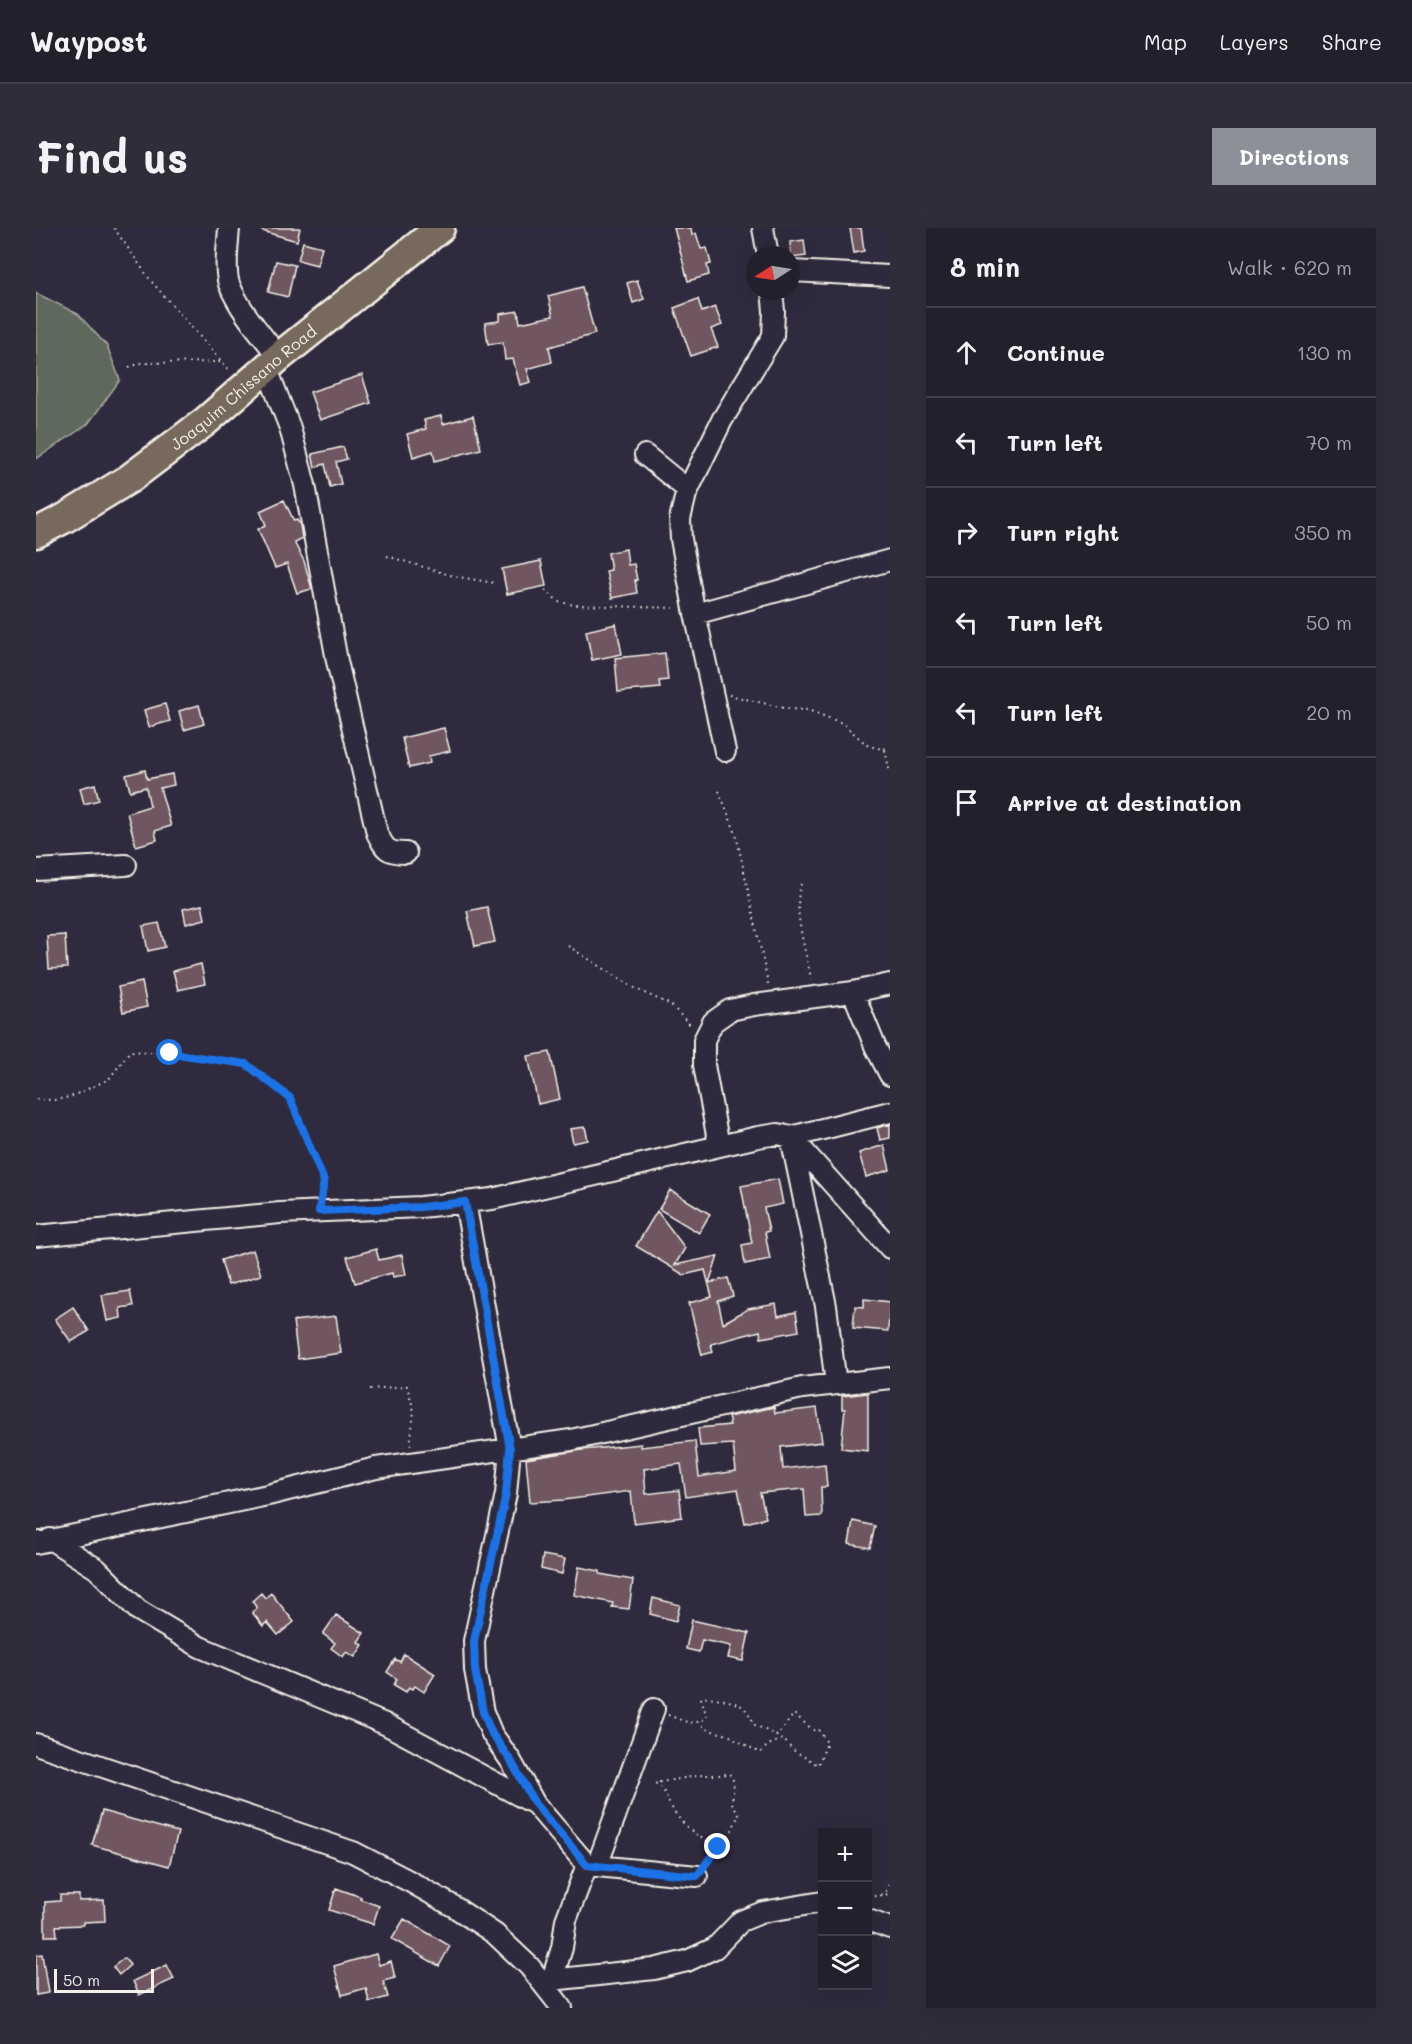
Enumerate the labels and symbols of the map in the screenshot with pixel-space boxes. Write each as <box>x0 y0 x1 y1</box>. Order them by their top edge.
north arrow <box>746 246 800 300</box>
street label: Joaquim Chissano Road <box>166 320 320 454</box>
route start <box>156 1039 182 1065</box>
route end <box>704 1833 730 1859</box>
scale bar <box>54 1966 154 1994</box>

